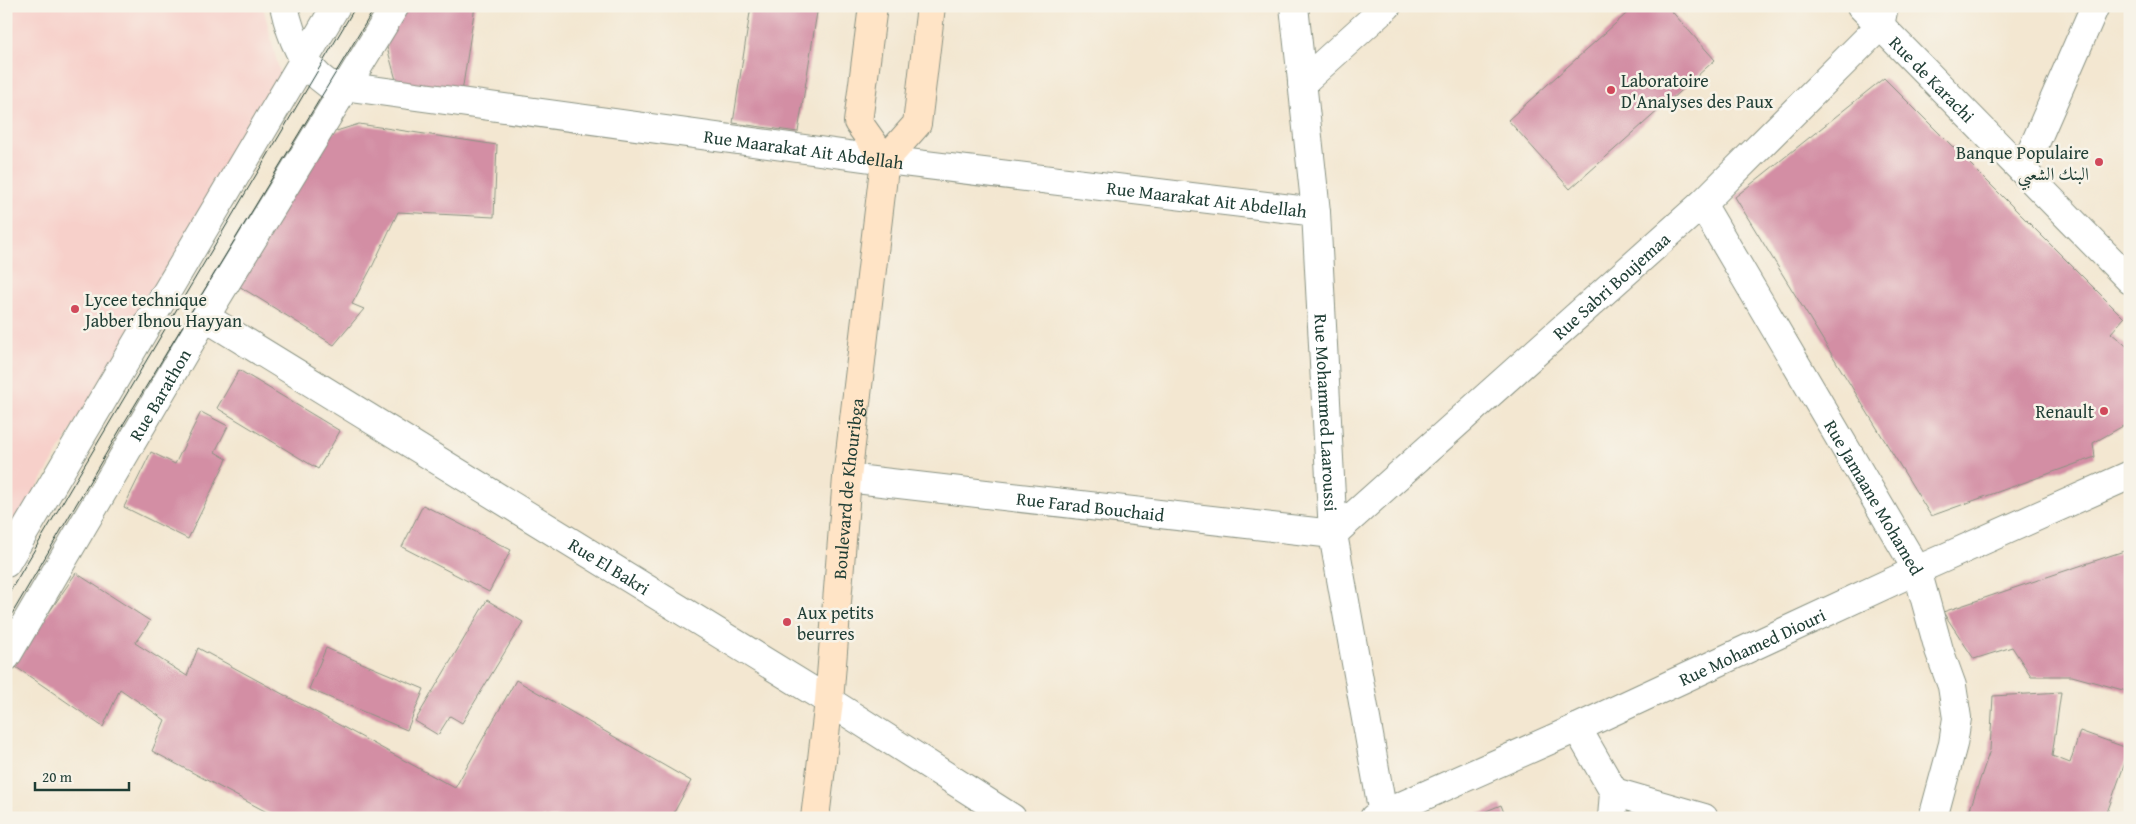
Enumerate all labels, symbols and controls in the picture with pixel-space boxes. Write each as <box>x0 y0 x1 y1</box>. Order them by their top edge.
street label: Rue de Karachi <box>1883 29 1981 128</box>
place label: Laboratoire D'Analyses des Paux <box>1621 67 1774 115</box>
marker: Laboratoire D'Analyses des Paux <box>1605 84 1617 96</box>
street label: Rue Maarakat Ait Abdellah <box>702 122 905 176</box>
place label: Banque Populaire البنك الشعبي <box>1956 139 2089 191</box>
marker: Banque Populaire البنك الشعبي <box>2093 156 2105 168</box>
street label: Rue Maarakat Ait Abdellah <box>1105 173 1308 224</box>
street label: Rue Sabri Boujemaa <box>1546 225 1676 346</box>
place label: Lycee technique Jabber Ibnou Hayyan <box>83 286 242 334</box>
marker: Lycee technique Jabber Ibnou Hayyan <box>69 303 81 315</box>
street label: Rue Mohammed Laaroussi <box>1308 313 1345 512</box>
street label: Rue Barathon <box>122 343 197 446</box>
street label: Boulevard de Khouribga <box>825 396 870 580</box>
place label: Renault <box>2035 398 2095 425</box>
marker: Renault <box>2098 405 2110 417</box>
street label: Rue Jamaane Mohamed <box>1818 414 1931 580</box>
street label: Rue Farad Bouchaid <box>1015 484 1166 528</box>
street label: Rue El Bakri <box>564 531 655 601</box>
place label: Aux petits beurres <box>797 599 874 647</box>
street label: Rue Mohamed Diouri <box>1674 601 1830 692</box>
marker: Aux petits beurres <box>781 616 793 628</box>
scale bar <box>35 759 129 791</box>
text: 20 m <box>42 766 73 787</box>

